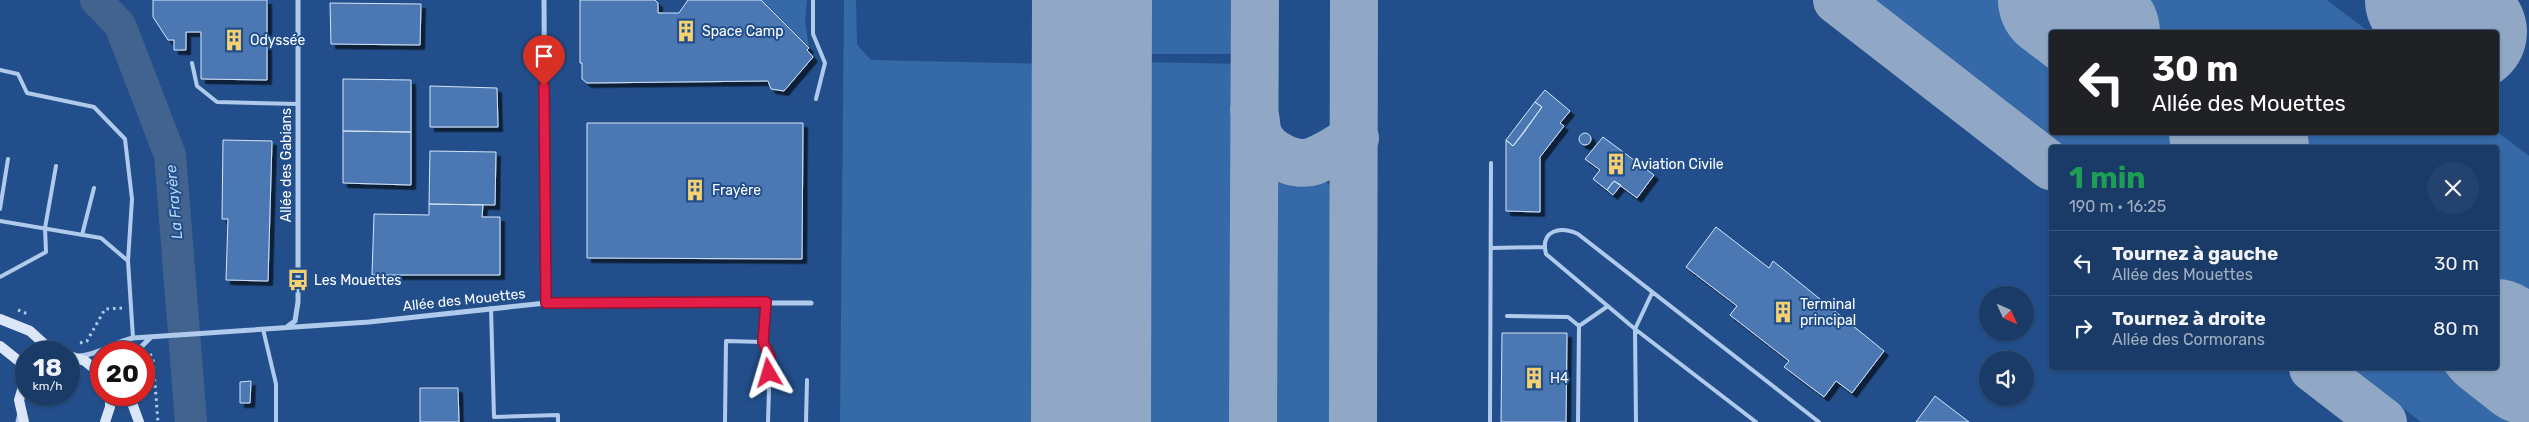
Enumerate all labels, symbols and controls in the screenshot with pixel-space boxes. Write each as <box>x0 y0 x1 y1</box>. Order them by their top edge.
building icon: Space Camp <box>673 18 699 44</box>
place label: Space Camp <box>702 23 784 40</box>
building icon: Odyssée <box>221 27 247 53</box>
place label: Odyssée <box>250 32 305 49</box>
pin <box>523 35 565 86</box>
icon: arrive <box>530 42 558 70</box>
text: 30 m <box>2152 48 2238 90</box>
icon: left <box>2069 50 2134 115</box>
text: Allée des Mouettes <box>2152 90 2346 117</box>
street label: Allée des Gabians <box>278 108 295 222</box>
building icon: Aviation Civile <box>1603 151 1629 177</box>
place label: Aviation Civile <box>1632 156 1724 173</box>
text: 1 min <box>2069 160 2146 196</box>
button: close <box>2427 162 2479 214</box>
water label: La Frayère <box>162 164 186 240</box>
building icon: Frayère <box>682 177 708 203</box>
place label: Frayère <box>712 182 761 199</box>
text: 190 m · 16:25 <box>2069 197 2166 216</box>
text: Tournez à gauche <box>2112 242 2278 265</box>
icon: left <box>2069 249 2097 277</box>
text: 30 m <box>2434 252 2479 275</box>
text: Allée des Mouettes <box>2112 265 2253 284</box>
bus stop icon: Les Mouettes <box>285 267 311 293</box>
place label: Les Mouettes <box>314 272 401 289</box>
street label: Allée des Mouettes <box>402 285 526 315</box>
north arrow <box>1979 286 2034 341</box>
map controls <box>1979 286 2034 406</box>
place label: Terminal principal <box>1800 296 1856 329</box>
building icon: Terminal principal <box>1770 299 1796 325</box>
text: Tournez à droite <box>2112 307 2266 330</box>
icon: right <box>2069 314 2097 342</box>
text: 80 m <box>2433 317 2479 340</box>
text: Allée des Cormorans <box>2112 330 2265 349</box>
speed limit sign: 20 <box>90 341 155 406</box>
position arrow <box>742 346 794 398</box>
button: sound <box>1979 351 2034 406</box>
text: 18 <box>33 353 62 382</box>
building icon: H4 <box>1521 365 1547 391</box>
place label: H4 <box>1550 370 1569 387</box>
text: km/h <box>33 379 62 393</box>

